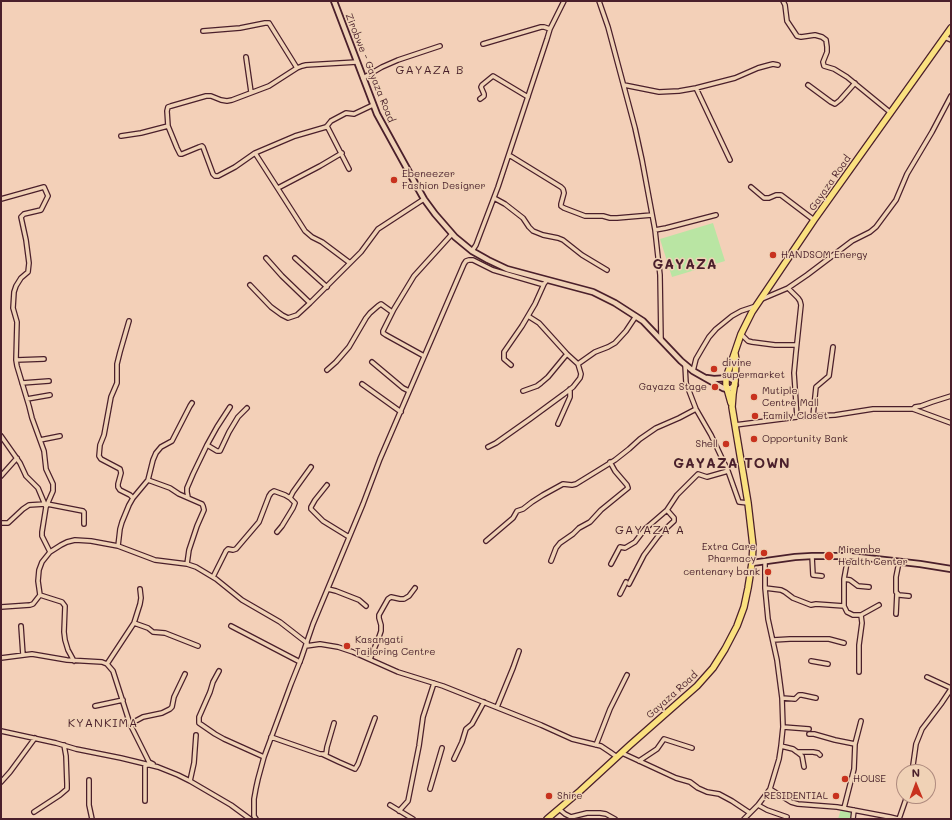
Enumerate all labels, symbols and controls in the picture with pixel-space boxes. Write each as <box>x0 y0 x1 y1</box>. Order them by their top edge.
street label: Zirobwe - Gayaza Road <box>343 12 397 124</box>
district label: GAYAZA B <box>395 63 465 77</box>
street label: Gayaza Road <box>806 153 854 213</box>
place label: Ebeneezer Fashion Designer <box>402 168 486 192</box>
marker: Ebeneezer Fashion Designer <box>389 175 399 185</box>
place label: HANDSOM Energy <box>781 249 868 261</box>
marker: HANDSOM Energy <box>768 250 778 260</box>
district label: GAYAZA <box>652 257 718 273</box>
place label: divine supermarket <box>722 357 785 380</box>
marker: divine supermarket <box>709 364 719 374</box>
place label: Gayaza Stage <box>639 381 707 393</box>
marker: Gayaza Stage <box>710 382 720 392</box>
place label: Mutiple Centre Mall <box>762 385 819 408</box>
marker: Mutiple Centre Mall <box>749 392 759 402</box>
place label: Family Closet <box>763 410 828 422</box>
marker: Family Closet <box>750 411 760 421</box>
place label: Opportunity Bank <box>762 433 848 445</box>
marker: Opportunity Bank <box>749 434 759 444</box>
place label: Shell <box>696 438 718 450</box>
marker: Shell <box>721 439 731 449</box>
district label: GAYAZA TOWN <box>673 456 791 472</box>
district label: GAYAZA A <box>615 523 685 537</box>
place label: Extra Care Pharmacy <box>702 541 756 564</box>
place label: Mirembe Health Center <box>838 544 908 568</box>
marker: Extra Care Pharmacy <box>759 548 769 558</box>
marker: Mirembe Health Center <box>823 550 835 562</box>
place label: centenary bank <box>683 566 760 578</box>
marker: centenary bank <box>763 567 773 577</box>
place label: Kasangati Tailoring Centre <box>355 634 435 658</box>
marker: Kasangati Tailoring Centre <box>342 641 352 651</box>
street label: Gayaza Road <box>644 669 700 721</box>
district label: KYANKIMA <box>68 716 138 730</box>
north arrow <box>896 764 936 804</box>
text: N <box>911 765 920 780</box>
place label: HOUSE <box>853 773 886 785</box>
marker: HOUSE <box>840 774 850 784</box>
place label: Shire <box>557 790 583 802</box>
place label: RESIDENTIAL <box>764 790 828 802</box>
marker: Shire <box>544 791 554 801</box>
marker: RESIDENTIAL <box>831 791 841 801</box>

